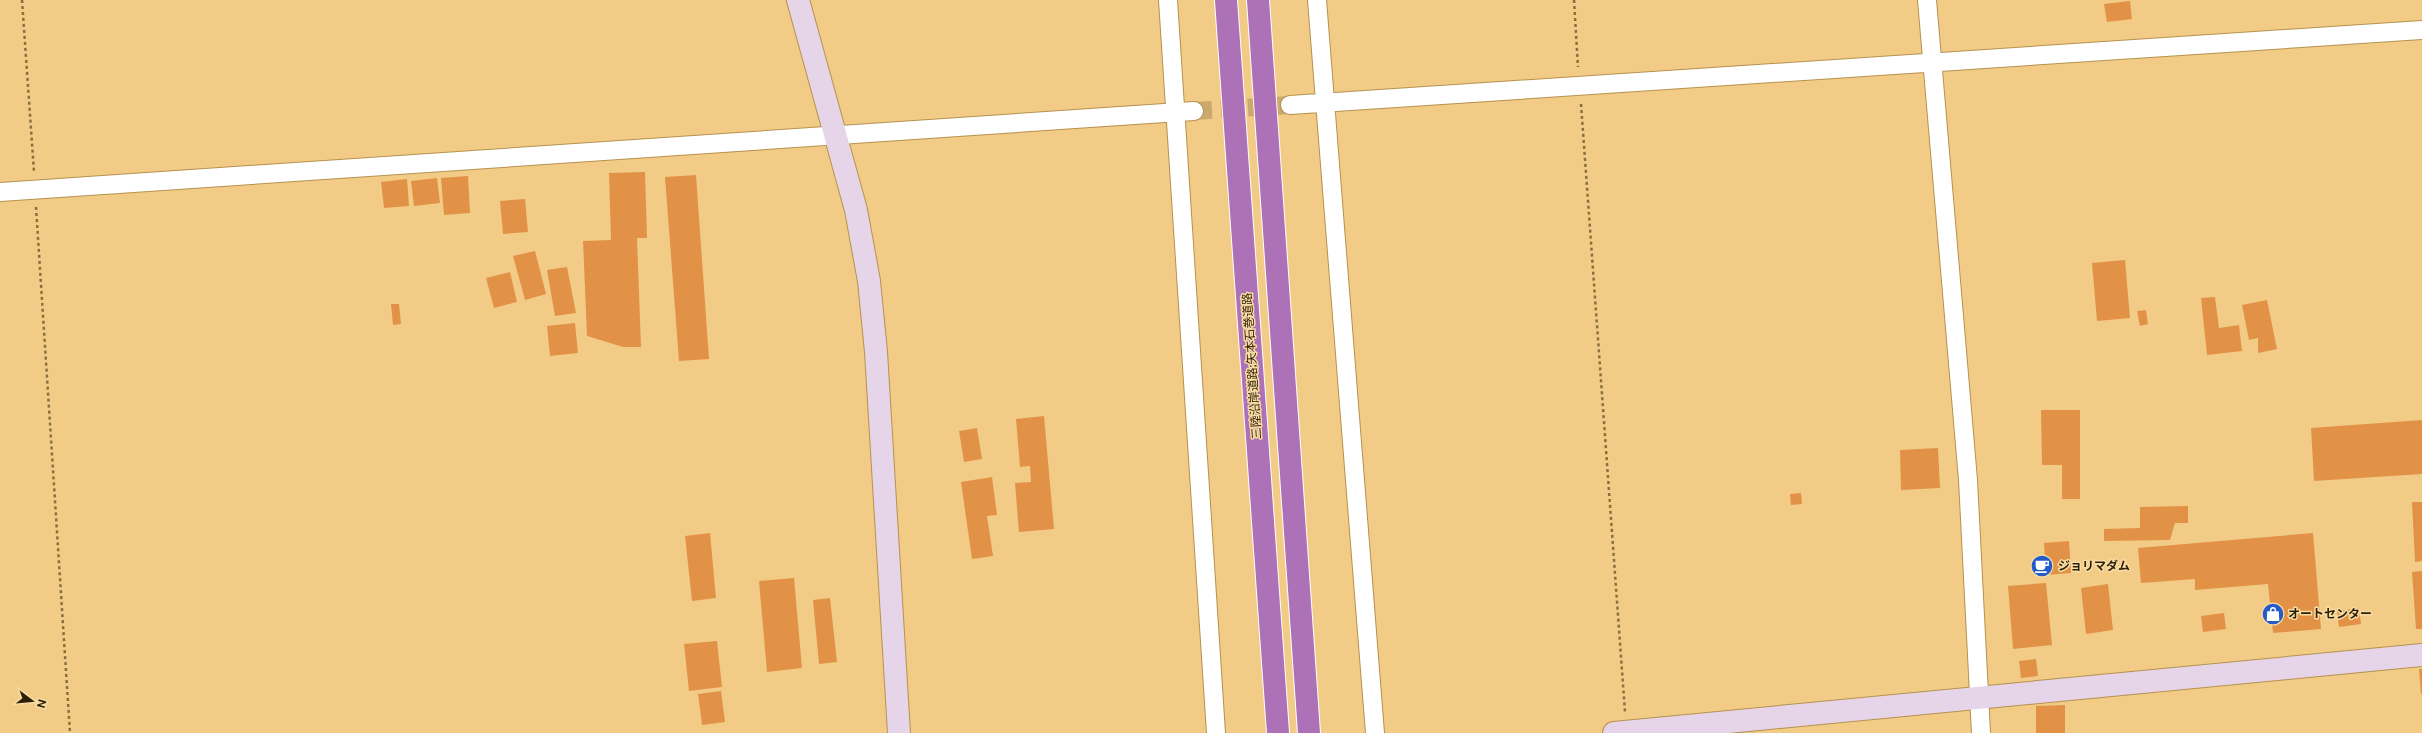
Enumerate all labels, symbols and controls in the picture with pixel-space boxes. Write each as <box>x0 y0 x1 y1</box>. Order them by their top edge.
street label: 三陸沿岸道路;矢本石巻道路 <box>1240 292 1264 440</box>
cafe icon: ジョリマダム <box>2029 553 2055 579</box>
place label: ジョリマダム <box>2058 559 2130 573</box>
shop icon: オートセンター <box>2260 601 2286 627</box>
place label: オートセンター <box>2288 607 2372 621</box>
north arrow <box>12 681 52 721</box>
text: N <box>35 698 49 710</box>

